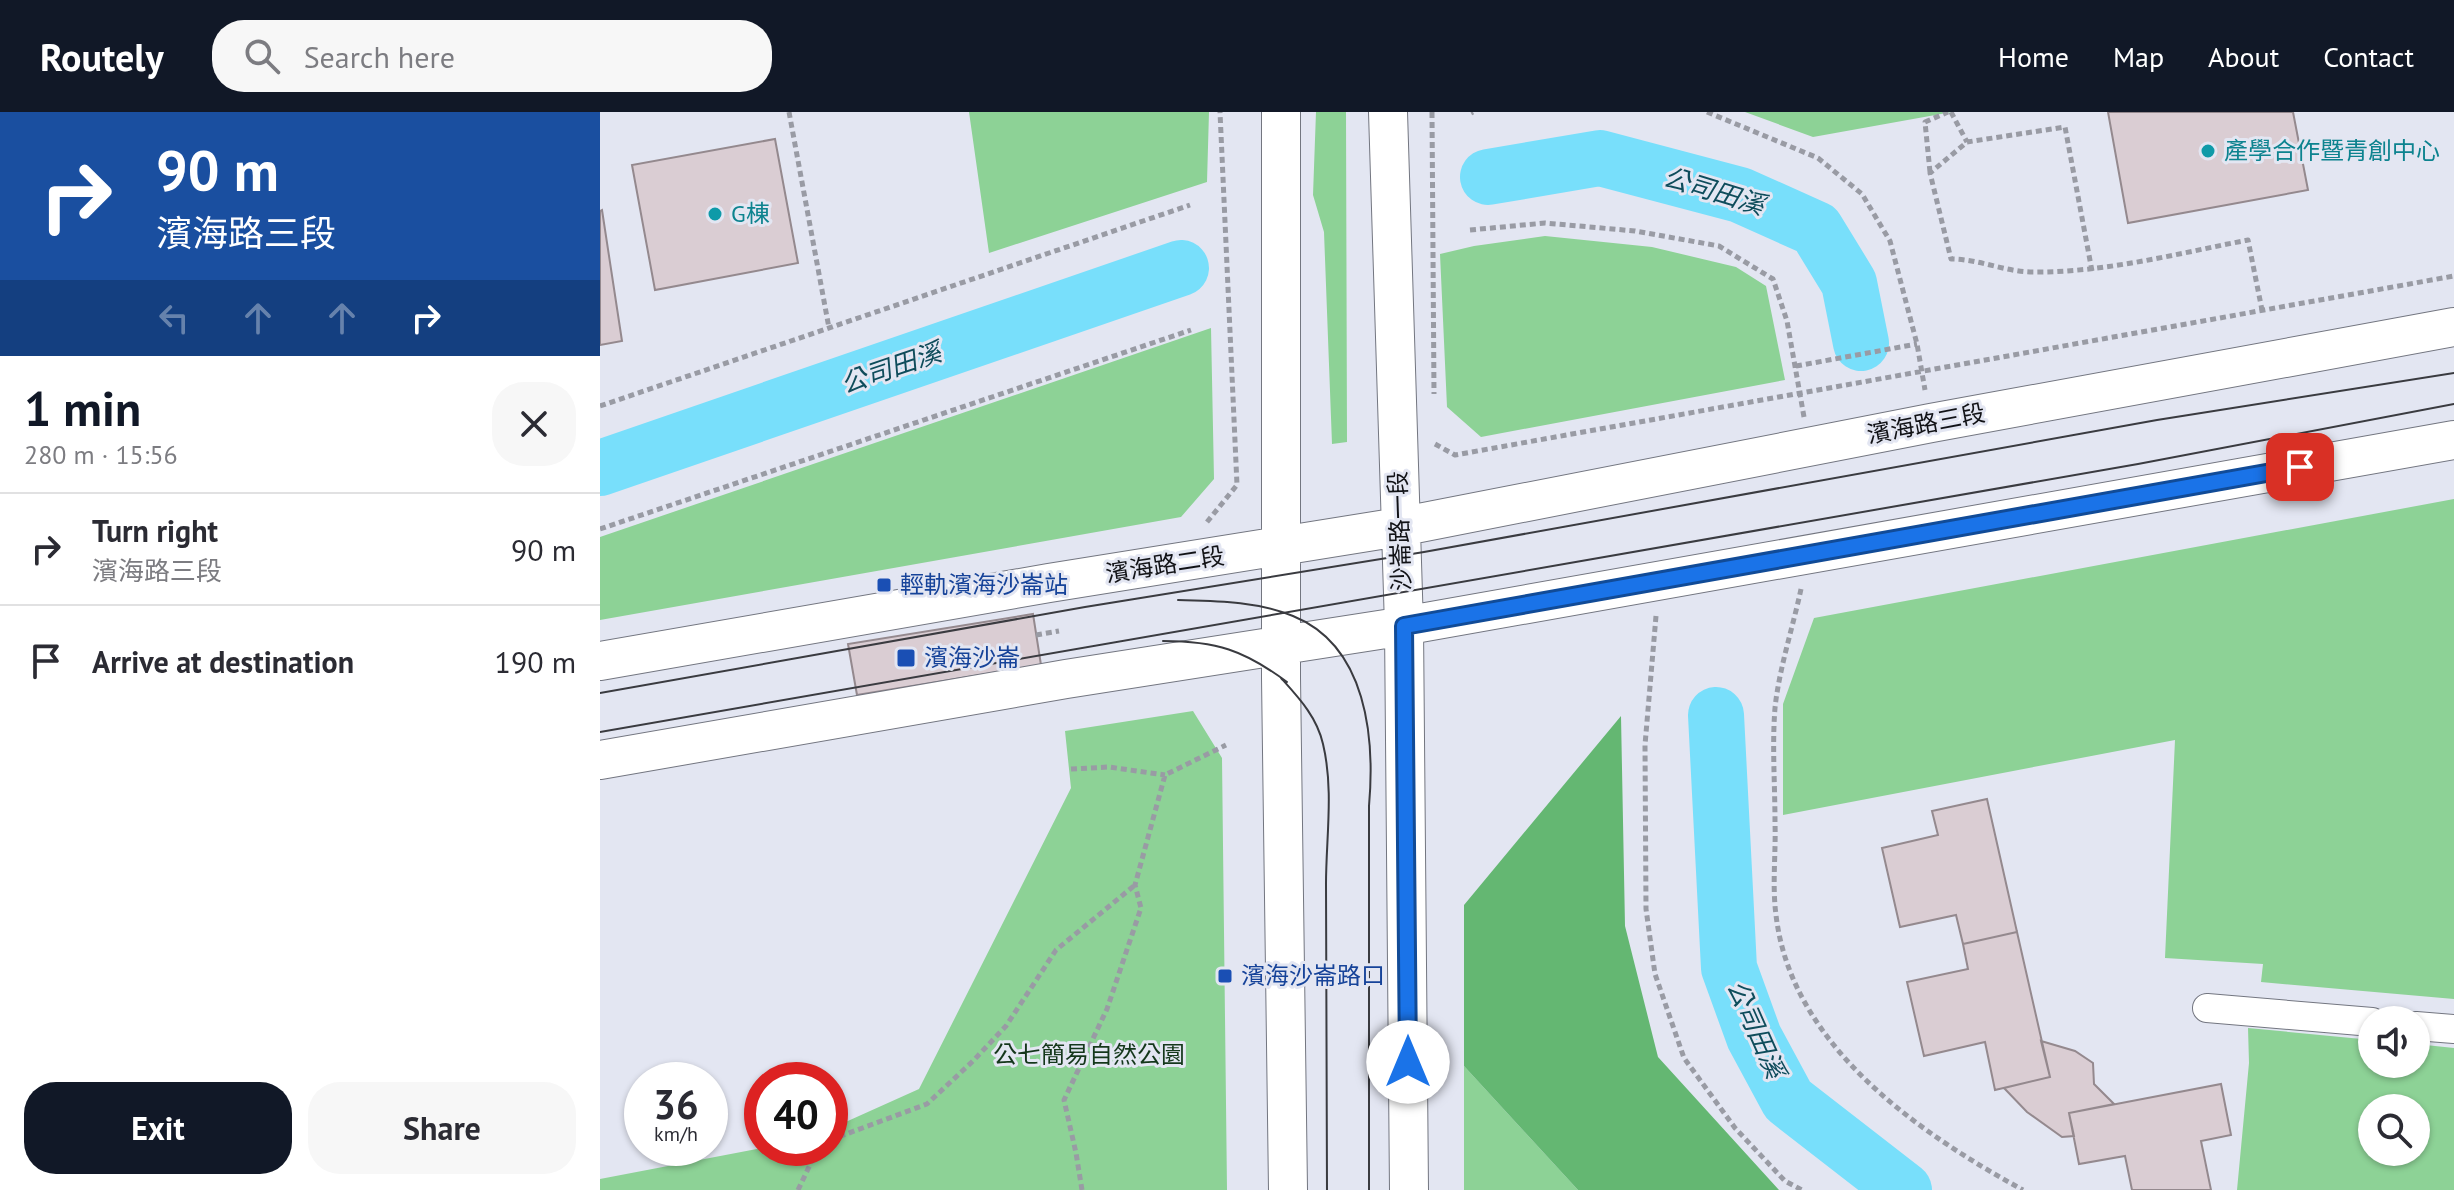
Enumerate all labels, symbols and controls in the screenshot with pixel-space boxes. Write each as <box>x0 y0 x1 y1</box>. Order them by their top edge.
search box <box>212 20 772 92</box>
text: Routely <box>40 32 164 81</box>
icon: search <box>240 34 284 78</box>
text: Search here <box>304 37 455 76</box>
text: Home <box>1998 38 2069 75</box>
text: Map <box>2113 38 2164 75</box>
text: About <box>2208 38 2279 75</box>
text: Contact <box>2323 38 2414 75</box>
text: 90 m <box>156 134 279 206</box>
place label: 產學合作暨青創中心 <box>2224 135 2440 166</box>
marker: 產學合作暨青創中心 <box>2199 142 2217 160</box>
icon: right <box>24 144 128 248</box>
water label: 公司田溪 <box>1660 160 1773 223</box>
place label: G棟 <box>731 198 770 229</box>
marker: G棟 <box>706 205 724 223</box>
text: 濱海路三段 <box>156 209 336 256</box>
icon: left <box>152 296 196 340</box>
icon: ahead <box>236 296 280 340</box>
icon: ahead <box>320 296 364 340</box>
icon: right <box>404 296 448 340</box>
water label: 公司田溪 <box>836 334 949 400</box>
text: 1 min <box>24 377 141 439</box>
button: close <box>492 382 576 466</box>
street label: 濱海路三段 <box>1864 397 1988 450</box>
pin <box>2266 433 2334 501</box>
text: 280 m · 15:56 <box>24 438 178 471</box>
icon: arrive <box>2278 445 2322 489</box>
street label: 沙崙路一段 <box>1382 471 1417 592</box>
text: Turn right <box>92 511 218 550</box>
icon: right <box>24 527 68 571</box>
text: 90 m <box>511 530 576 569</box>
street label: 濱海路二段 <box>1103 540 1227 589</box>
text: 濱海路三段 <box>92 554 222 587</box>
place label: 輕軌濱海沙崙站 <box>900 569 1068 600</box>
marker: 輕軌濱海沙崙站 <box>875 576 893 594</box>
icon: arrive <box>24 639 68 683</box>
text: Arrive at destination <box>92 642 354 681</box>
text: 190 m <box>495 642 576 681</box>
place label: 濱海沙崙 <box>924 642 1020 673</box>
marker: 濱海沙崙 <box>895 647 917 669</box>
place label: 濱海沙崙路口 <box>1241 960 1385 991</box>
marker: 濱海沙崙路口 <box>1216 967 1234 985</box>
water label: 公司田溪 <box>1720 975 1794 1087</box>
map controls <box>2358 1006 2430 1166</box>
button: sound <box>2358 1006 2430 1078</box>
position arrow <box>1366 1020 1450 1104</box>
park label: 公七簡易自然公園 <box>993 1039 1185 1070</box>
speed limit sign: 40 <box>744 1062 848 1166</box>
text: 36 <box>653 1078 699 1130</box>
button: Exit <box>24 1082 292 1174</box>
button: Share <box>308 1082 576 1174</box>
button: search <box>2358 1094 2430 1166</box>
text: km/h <box>654 1121 698 1147</box>

